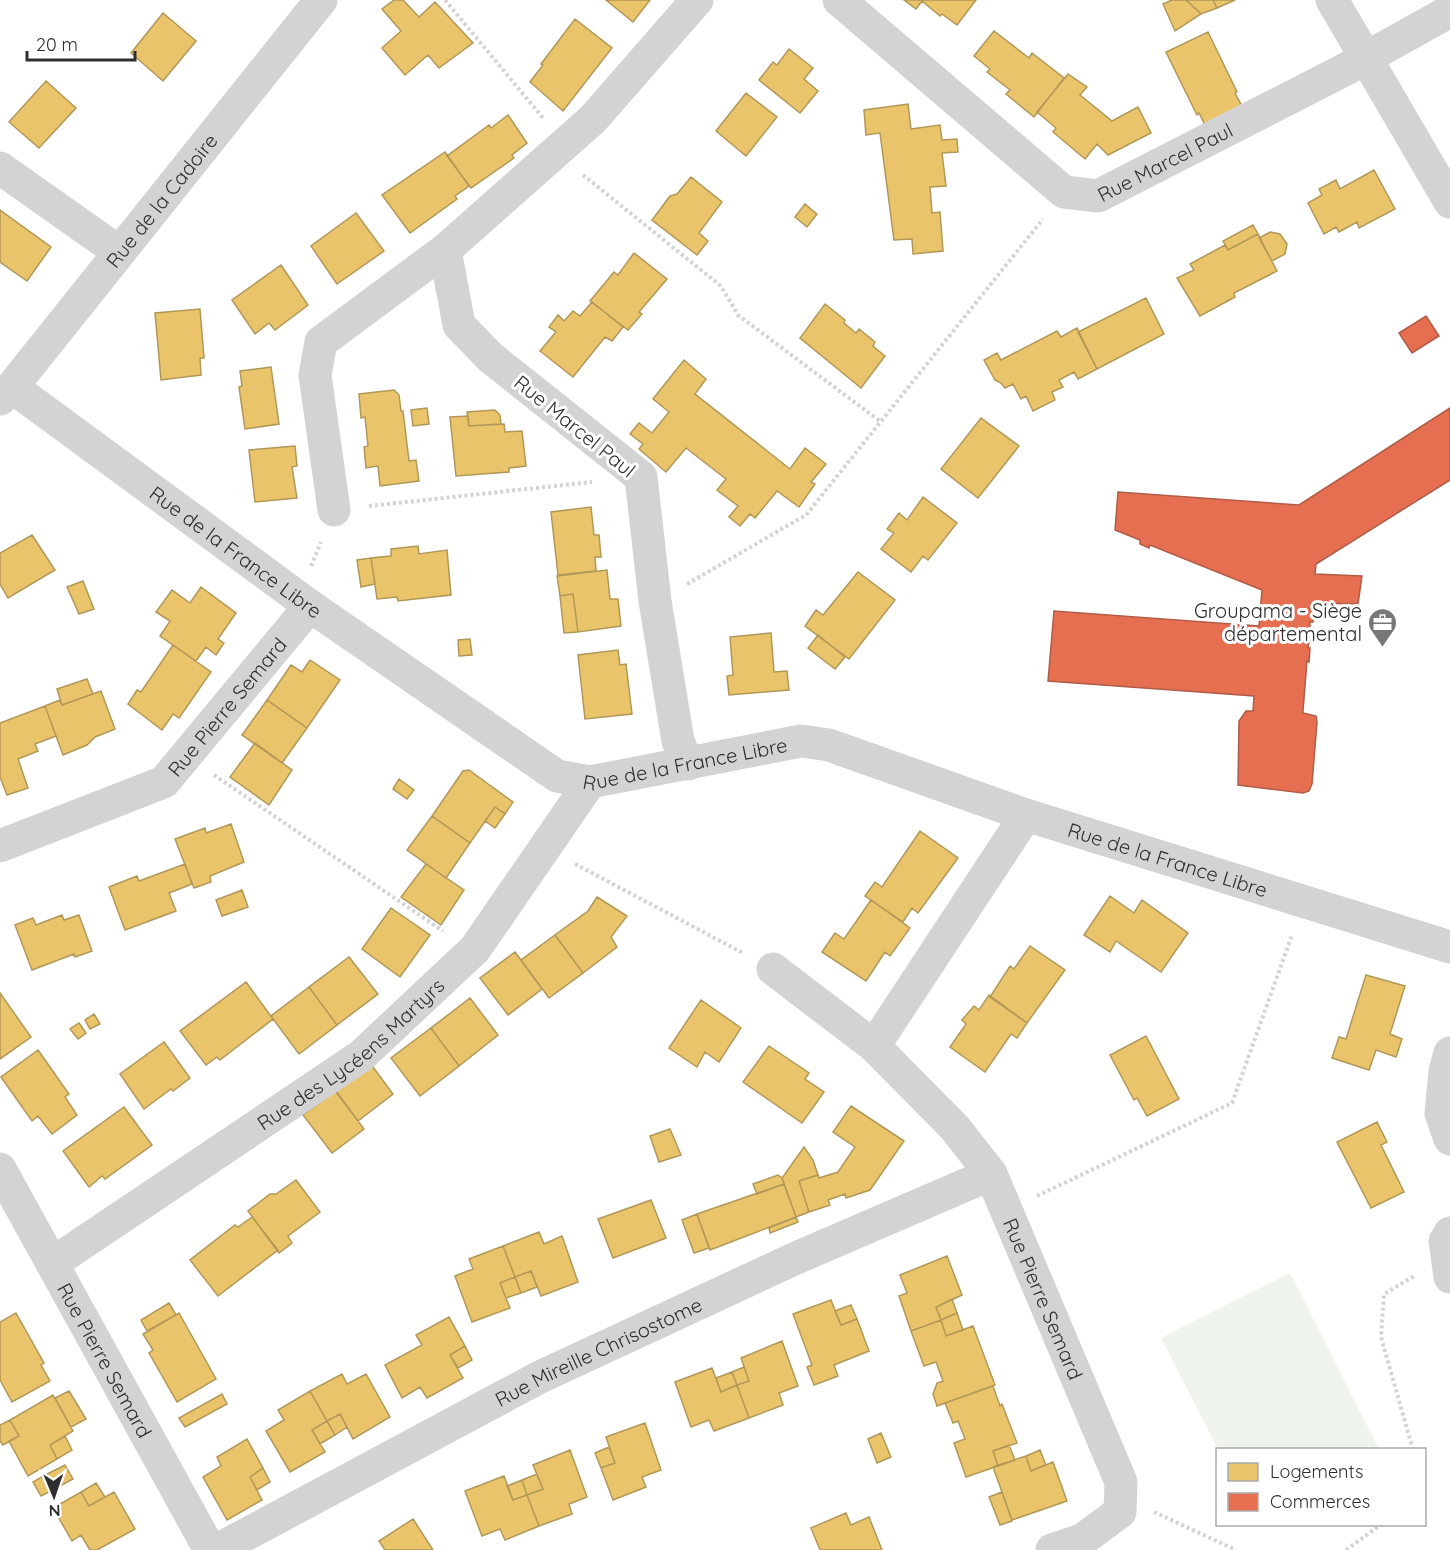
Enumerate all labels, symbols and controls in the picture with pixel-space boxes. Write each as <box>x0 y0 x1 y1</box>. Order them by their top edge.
scale bar <box>27 24 135 62</box>
text: 20 m <box>36 33 78 56</box>
street label: Rue Marcel Paul <box>1093 117 1237 207</box>
street label: Rue de la Cadoire <box>100 128 222 272</box>
street label: Rue Marcel Paul <box>509 369 641 483</box>
street label: Rue de la France Libre <box>145 480 327 623</box>
place label: Groupama - Siège départemental <box>1194 598 1362 646</box>
office icon: Groupama - Siège départemental <box>1367 606 1399 648</box>
street label: Rue Pierre Semard <box>162 632 291 781</box>
street label: Rue de la France Libre <box>581 731 789 795</box>
street label: Rue de la France Libre <box>1065 816 1271 902</box>
street label: Rue des Lycéens Martyrs <box>252 972 449 1135</box>
street label: Rue Pierre Semard <box>998 1214 1089 1383</box>
street label: Rue Pierre Semard <box>53 1278 158 1442</box>
street label: Rue Mireille Chrisostome <box>490 1291 706 1411</box>
legend <box>1216 1448 1426 1526</box>
text: Logements <box>1270 1460 1363 1483</box>
north arrow <box>24 1466 84 1526</box>
text: Commerces <box>1270 1490 1370 1513</box>
text: N <box>48 1501 61 1521</box>

